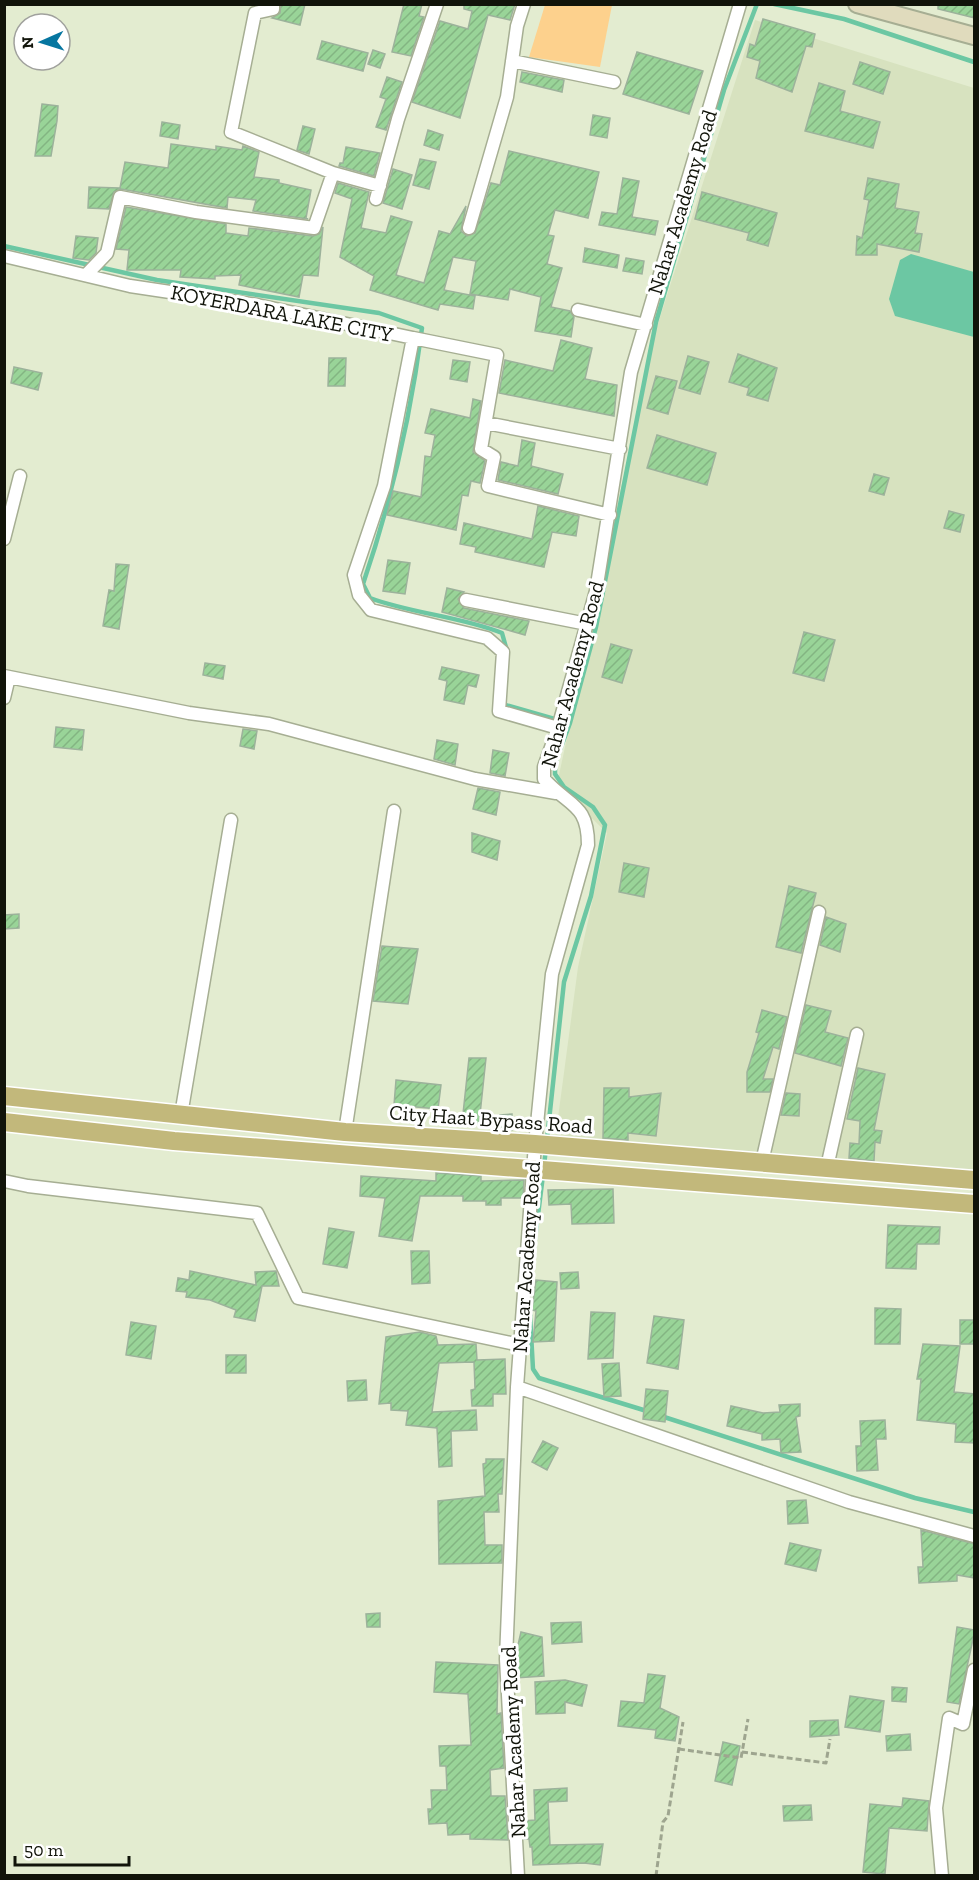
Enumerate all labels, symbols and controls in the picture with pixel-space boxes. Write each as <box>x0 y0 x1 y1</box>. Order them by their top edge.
north arrow <box>12 12 72 72</box>
text: N <box>18 36 37 49</box>
street label: Nahar Academy Road <box>642 106 722 297</box>
street label: KOYERDARA LAKE CITY <box>169 279 395 347</box>
street label: Nahar Academy Road <box>535 578 609 770</box>
street label: City Haat Bypass Road <box>388 1099 594 1139</box>
street label: Nahar Academy Road <box>507 1160 545 1354</box>
street label: Nahar Academy Road <box>495 1645 531 1839</box>
scale bar <box>15 1829 129 1867</box>
text: 50 m <box>24 1839 64 1861</box>

